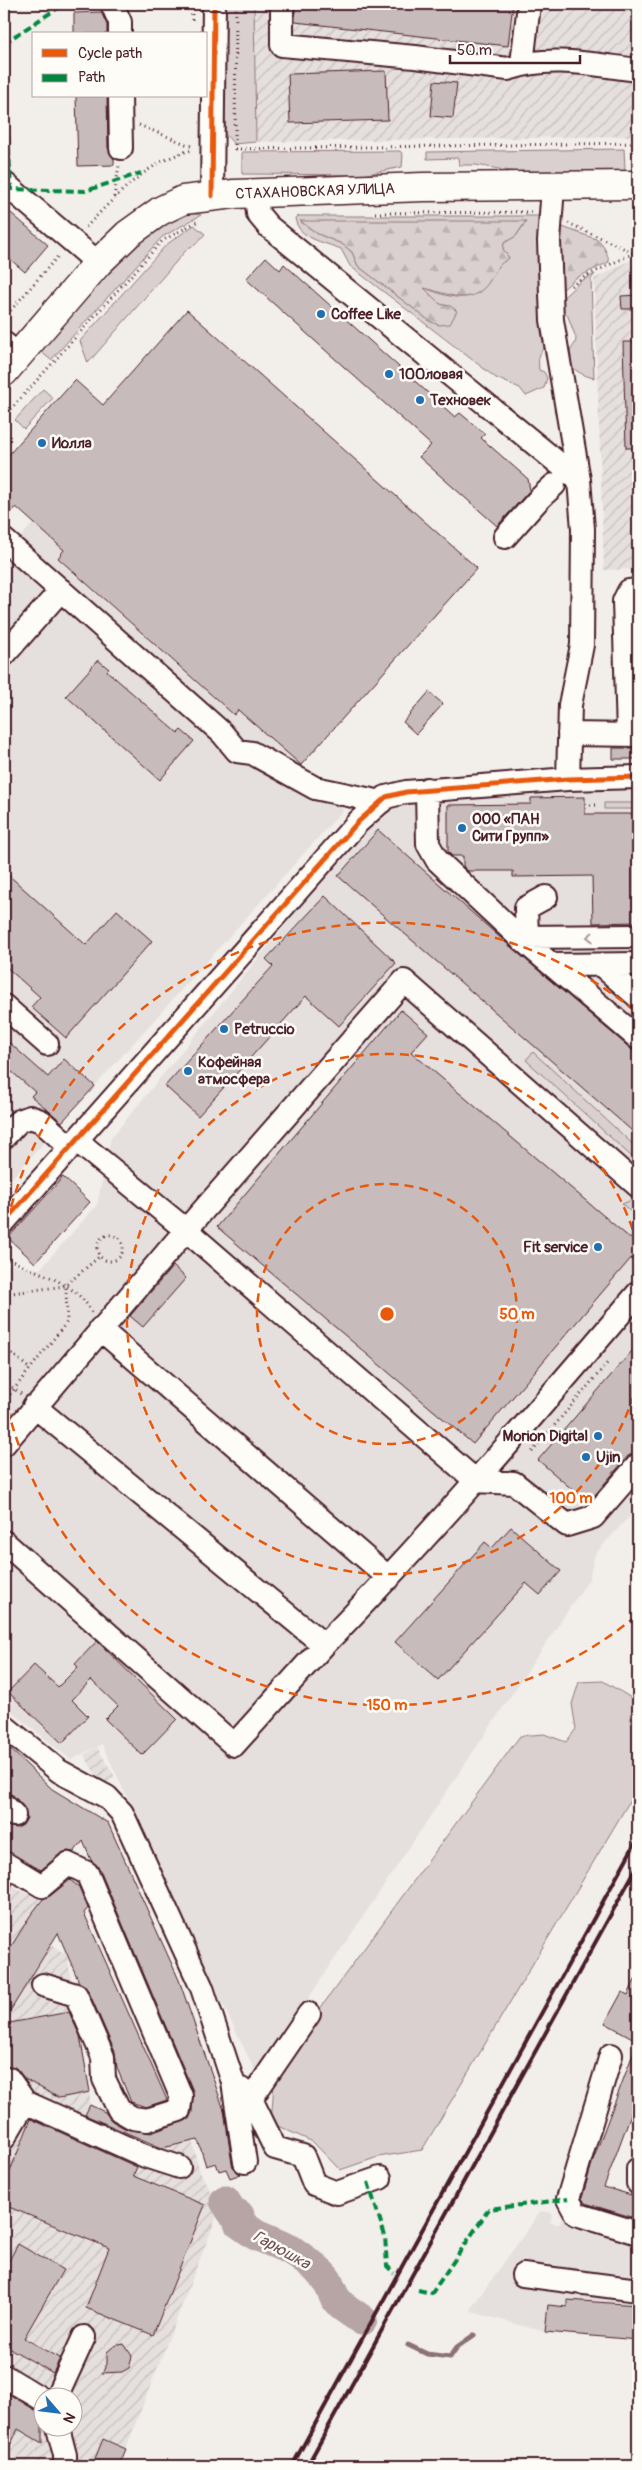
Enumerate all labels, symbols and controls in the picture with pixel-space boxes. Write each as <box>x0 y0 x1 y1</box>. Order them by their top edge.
legend <box>32 32 208 98</box>
scale bar <box>450 32 580 64</box>
text: 50 m <box>457 41 492 60</box>
text: Cycle path <box>78 44 142 63</box>
text: Path <box>78 68 105 87</box>
street label: СТАХАНОВСКАЯ УЛИЦА <box>235 179 395 204</box>
place label: Coffee Like <box>331 305 402 324</box>
marker: Coffee Like <box>315 308 327 320</box>
place label: 100ловая <box>399 365 463 384</box>
marker: 100ловая <box>383 368 395 380</box>
place label: Техновек <box>429 391 492 410</box>
marker: Техновек <box>414 394 426 406</box>
place label: Иолла <box>52 434 92 453</box>
marker: Иолла <box>36 437 48 449</box>
place label: ООО «ПАН Сити Групп» <box>472 810 549 846</box>
marker: ООО «ПАН Сити Групп» <box>456 822 468 834</box>
one-way arrow <box>585 931 593 942</box>
place label: Petruccio <box>234 1020 295 1039</box>
marker: Petruccio <box>218 1023 230 1035</box>
place label: Кофейная атмосфера <box>198 1053 270 1089</box>
marker: Кофейная атмосфера <box>182 1065 194 1077</box>
place label: Fit service <box>523 1238 589 1257</box>
marker: Fit service <box>592 1241 604 1253</box>
centre of rings <box>378 1305 396 1323</box>
text: 50 m <box>500 1305 534 1324</box>
place label: Morion Digital <box>503 1427 588 1446</box>
marker: Morion Digital <box>592 1430 604 1442</box>
place label: Ujin <box>596 1448 621 1467</box>
marker: Ujin <box>580 1451 592 1463</box>
text: 100 m <box>550 1489 592 1508</box>
text: 150 m <box>367 1696 407 1715</box>
water label: Гарюшка <box>249 2226 315 2274</box>
north arrow <box>32 2388 82 2438</box>
text: N <box>59 2410 79 2426</box>

